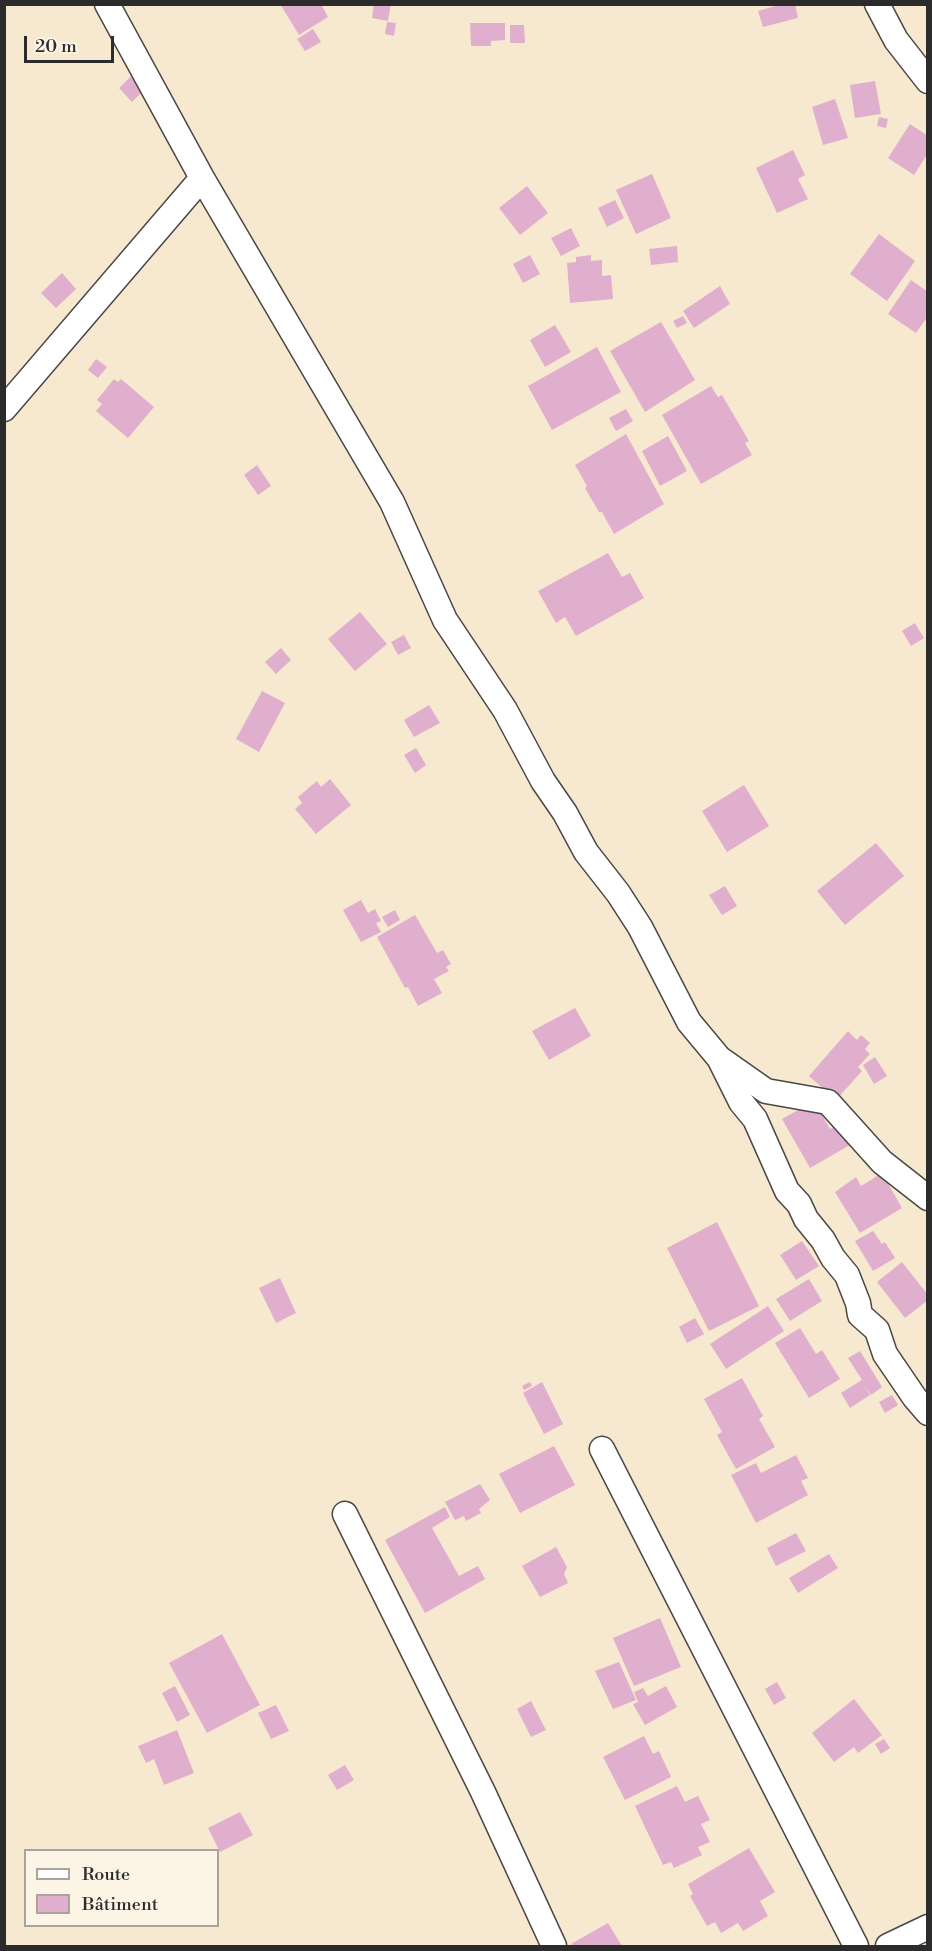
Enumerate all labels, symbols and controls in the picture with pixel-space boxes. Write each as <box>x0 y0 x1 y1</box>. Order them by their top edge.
scale bar <box>27 24 117 62</box>
text: 20 m <box>35 35 77 58</box>
legend <box>24 1849 219 1927</box>
text: Route <box>82 1863 130 1886</box>
text: Bâtiment <box>82 1893 158 1916</box>

